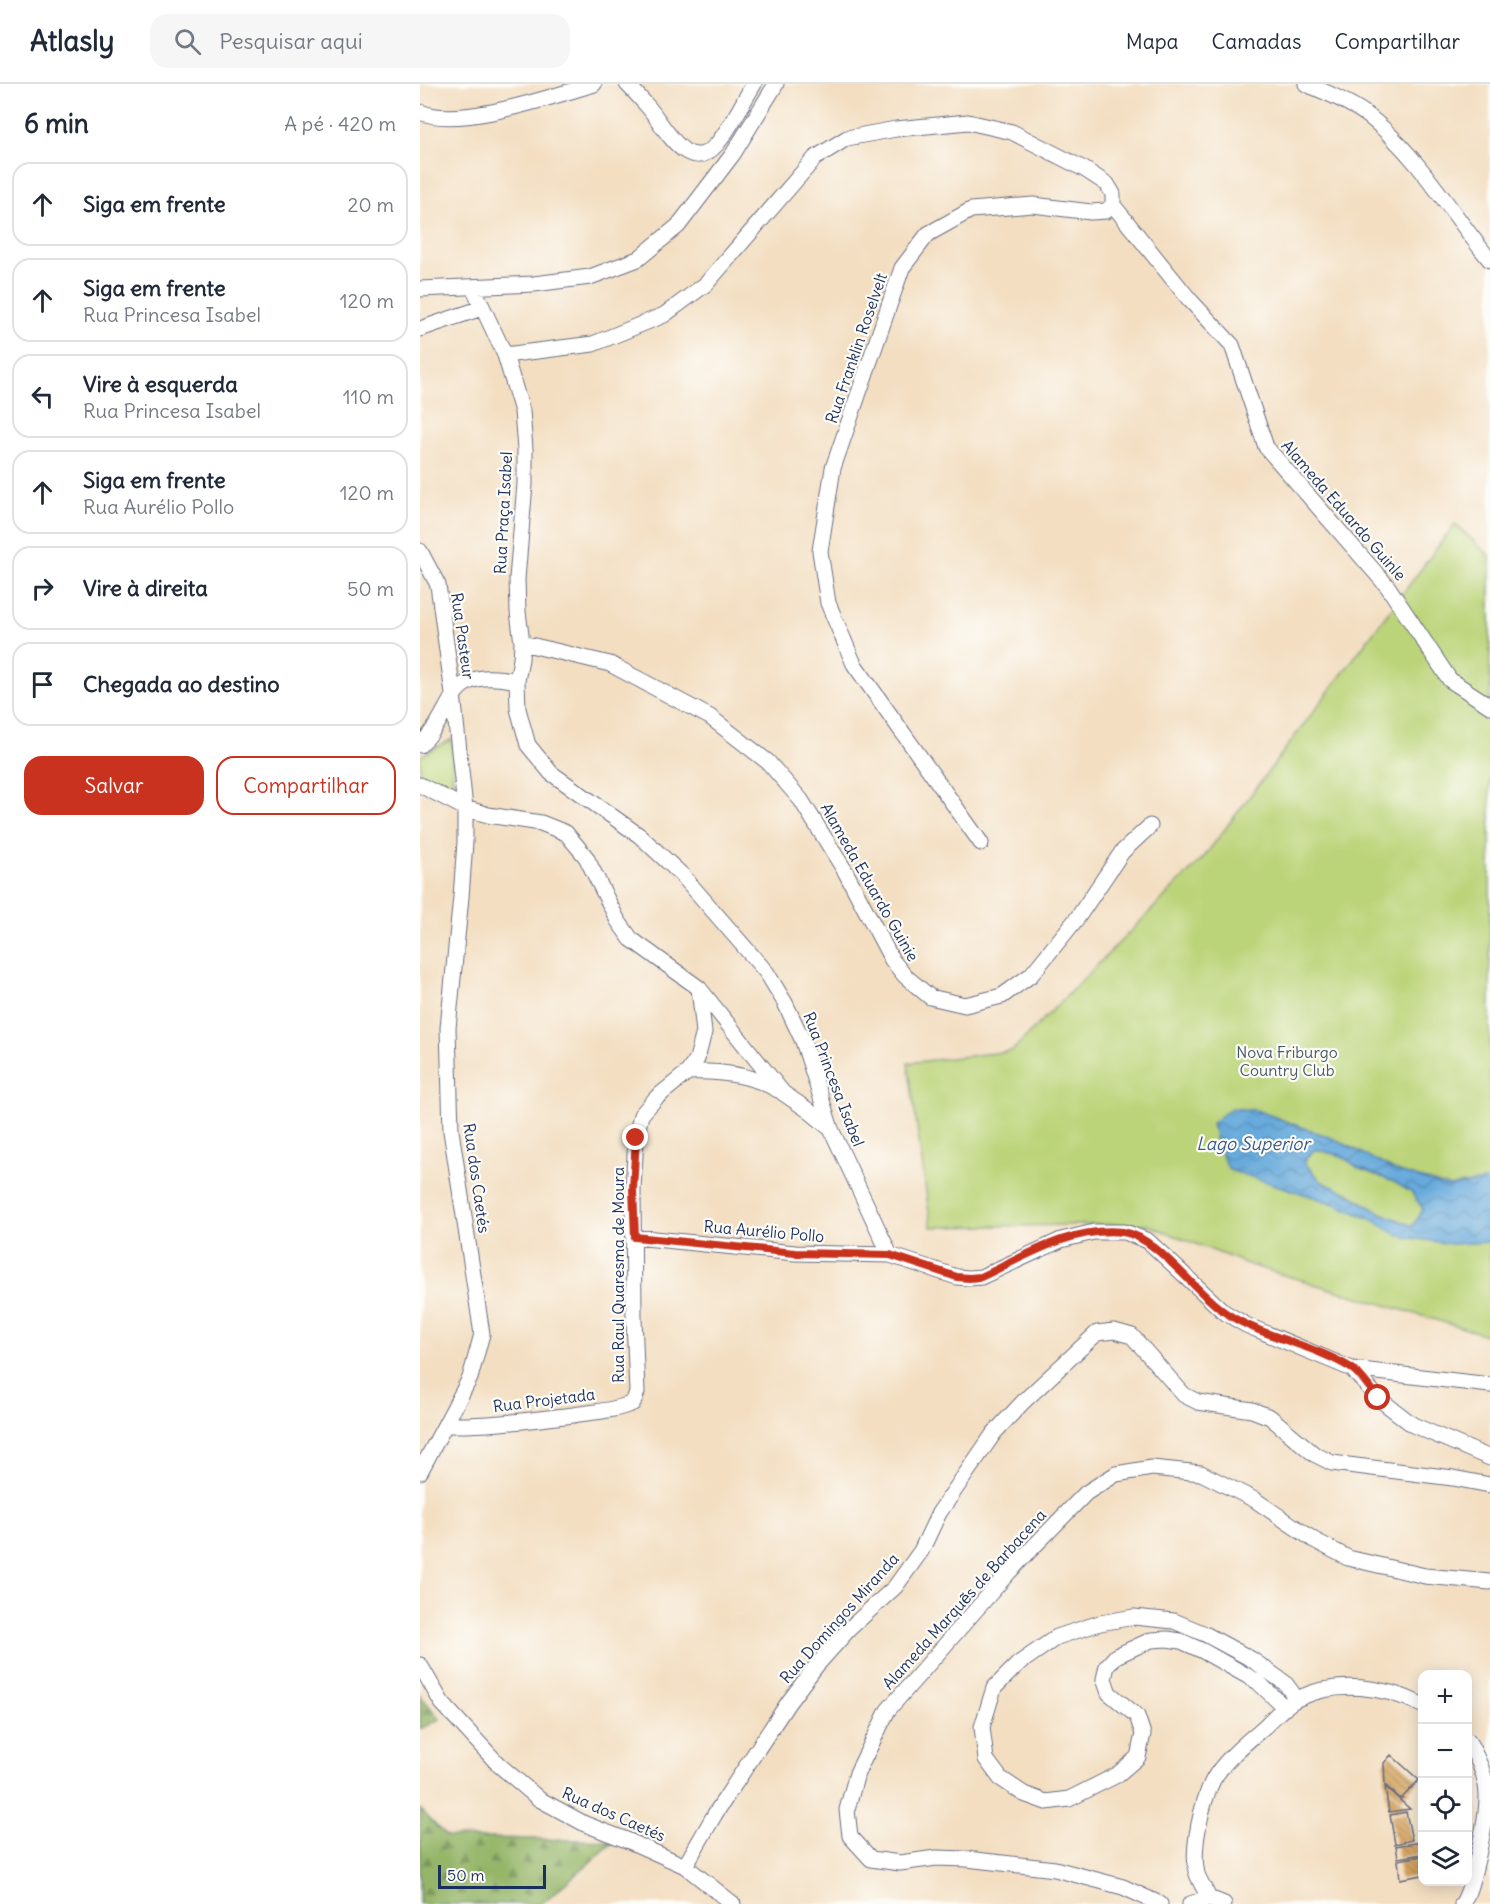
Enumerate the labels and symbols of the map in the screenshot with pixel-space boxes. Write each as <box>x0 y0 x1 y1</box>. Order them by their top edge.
street label: Rua Franklin Roselvelt <box>821 270 891 426</box>
street label: Alameda Eduardo Guinle <box>1278 436 1410 584</box>
street label: Rua Praça Isabel <box>490 451 516 575</box>
street label: Rua Pasteur <box>447 591 479 681</box>
street label: Alameda Eduardo Guinie <box>816 799 924 965</box>
street label: Rua Princesa Isabel <box>799 1009 869 1149</box>
park label: Nova Friburgo Country Club <box>1236 1042 1338 1080</box>
street label: Rua dos Caetés <box>459 1122 495 1234</box>
route end <box>622 1124 648 1150</box>
water label: Lago Superior <box>1196 1132 1312 1155</box>
street label: Rua Raul Quaresma de Moura <box>608 1167 628 1383</box>
street label: Rua Aurélio Pollo <box>703 1216 825 1246</box>
street label: Rua Projetada <box>492 1384 596 1416</box>
route start <box>1364 1384 1390 1410</box>
street label: Alameda Marquẽs de Barbacena <box>878 1505 1050 1693</box>
street label: Rua Domingos Miranda <box>775 1549 903 1687</box>
street label: Rua dos Caetés <box>559 1782 669 1846</box>
scale bar <box>438 1862 546 1890</box>

